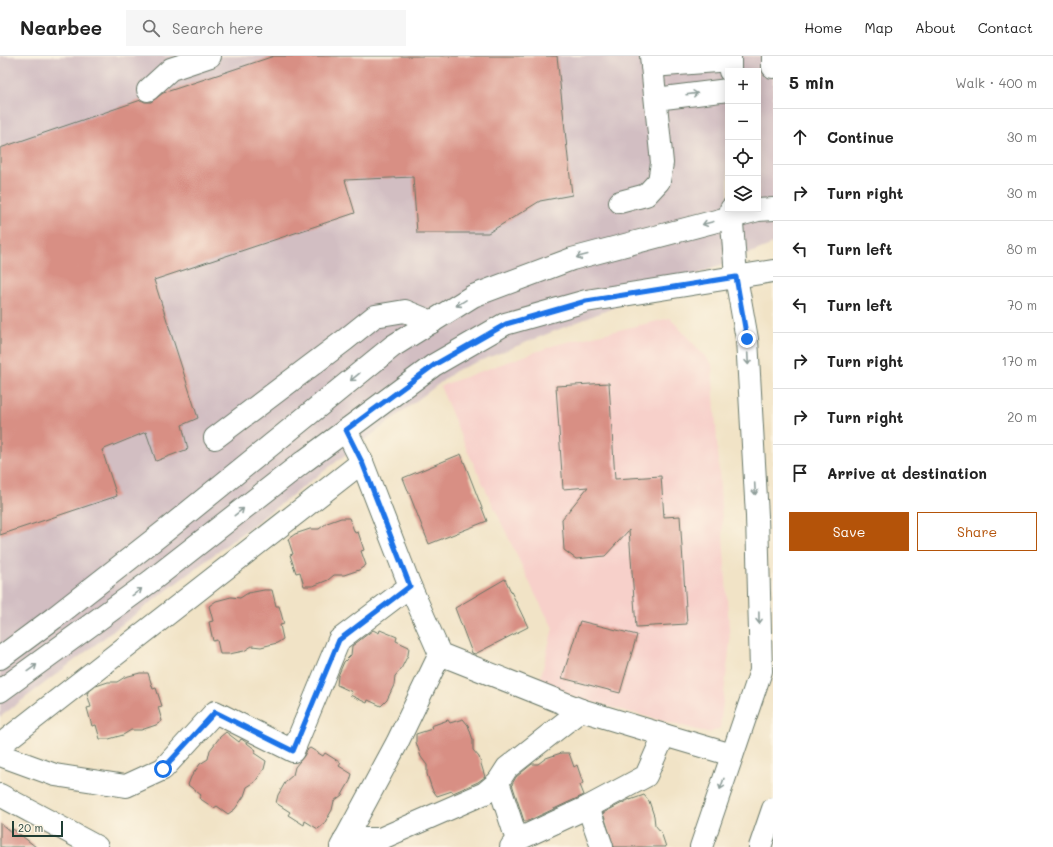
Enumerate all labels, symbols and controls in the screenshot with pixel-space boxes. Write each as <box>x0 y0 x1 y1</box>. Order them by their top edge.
search box <box>126 10 406 46</box>
text: Nearbee <box>20 15 102 40</box>
icon: search <box>140 17 162 39</box>
text: Search here <box>172 18 263 38</box>
text: Home <box>804 18 842 37</box>
text: Map <box>864 18 893 37</box>
text: About <box>915 18 956 37</box>
text: Contact <box>978 18 1033 37</box>
map controls <box>725 68 761 212</box>
button: + <box>725 68 761 104</box>
text: 5 min <box>789 71 834 93</box>
text: Walk · 400 m <box>955 74 1037 91</box>
one-way arrow <box>685 90 698 98</box>
button: − <box>725 104 761 140</box>
icon: ahead <box>789 126 811 148</box>
text: Continue <box>827 127 894 147</box>
text: 30 m <box>1007 128 1037 145</box>
button: locate <box>725 140 761 176</box>
button: layers <box>725 176 761 212</box>
icon: right <box>789 182 811 204</box>
text: Turn right <box>827 183 904 203</box>
text: 30 m <box>1007 184 1037 201</box>
one-way arrow <box>702 220 715 227</box>
icon: left <box>789 238 811 260</box>
text: Turn left <box>827 239 892 259</box>
text: 80 m <box>1007 240 1037 257</box>
one-way arrow <box>576 253 589 260</box>
icon: left <box>789 294 811 316</box>
text: Turn left <box>827 295 892 315</box>
text: 70 m <box>1007 296 1037 313</box>
one-way arrow <box>455 300 467 308</box>
route end <box>738 330 756 348</box>
icon: right <box>789 350 811 372</box>
text: Turn right <box>827 351 904 371</box>
one-way arrow <box>745 352 752 365</box>
text: 170 m <box>1001 352 1037 369</box>
one-way arrow <box>349 373 360 382</box>
icon: right <box>789 406 811 428</box>
text: Turn right <box>827 407 904 427</box>
text: 20 m <box>1007 408 1037 425</box>
icon: arrive <box>789 462 811 484</box>
text: Arrive at destination <box>827 463 987 483</box>
one-way arrow <box>752 482 759 495</box>
one-way arrow <box>234 508 245 516</box>
button: Save <box>789 512 909 551</box>
button: Share <box>917 512 1037 551</box>
one-way arrow <box>131 588 142 596</box>
one-way arrow <box>755 611 763 624</box>
one-way arrow <box>26 664 37 672</box>
route start <box>154 760 172 778</box>
one-way arrow <box>718 778 726 790</box>
scale bar <box>12 819 63 838</box>
text: 20 m <box>18 820 43 835</box>

